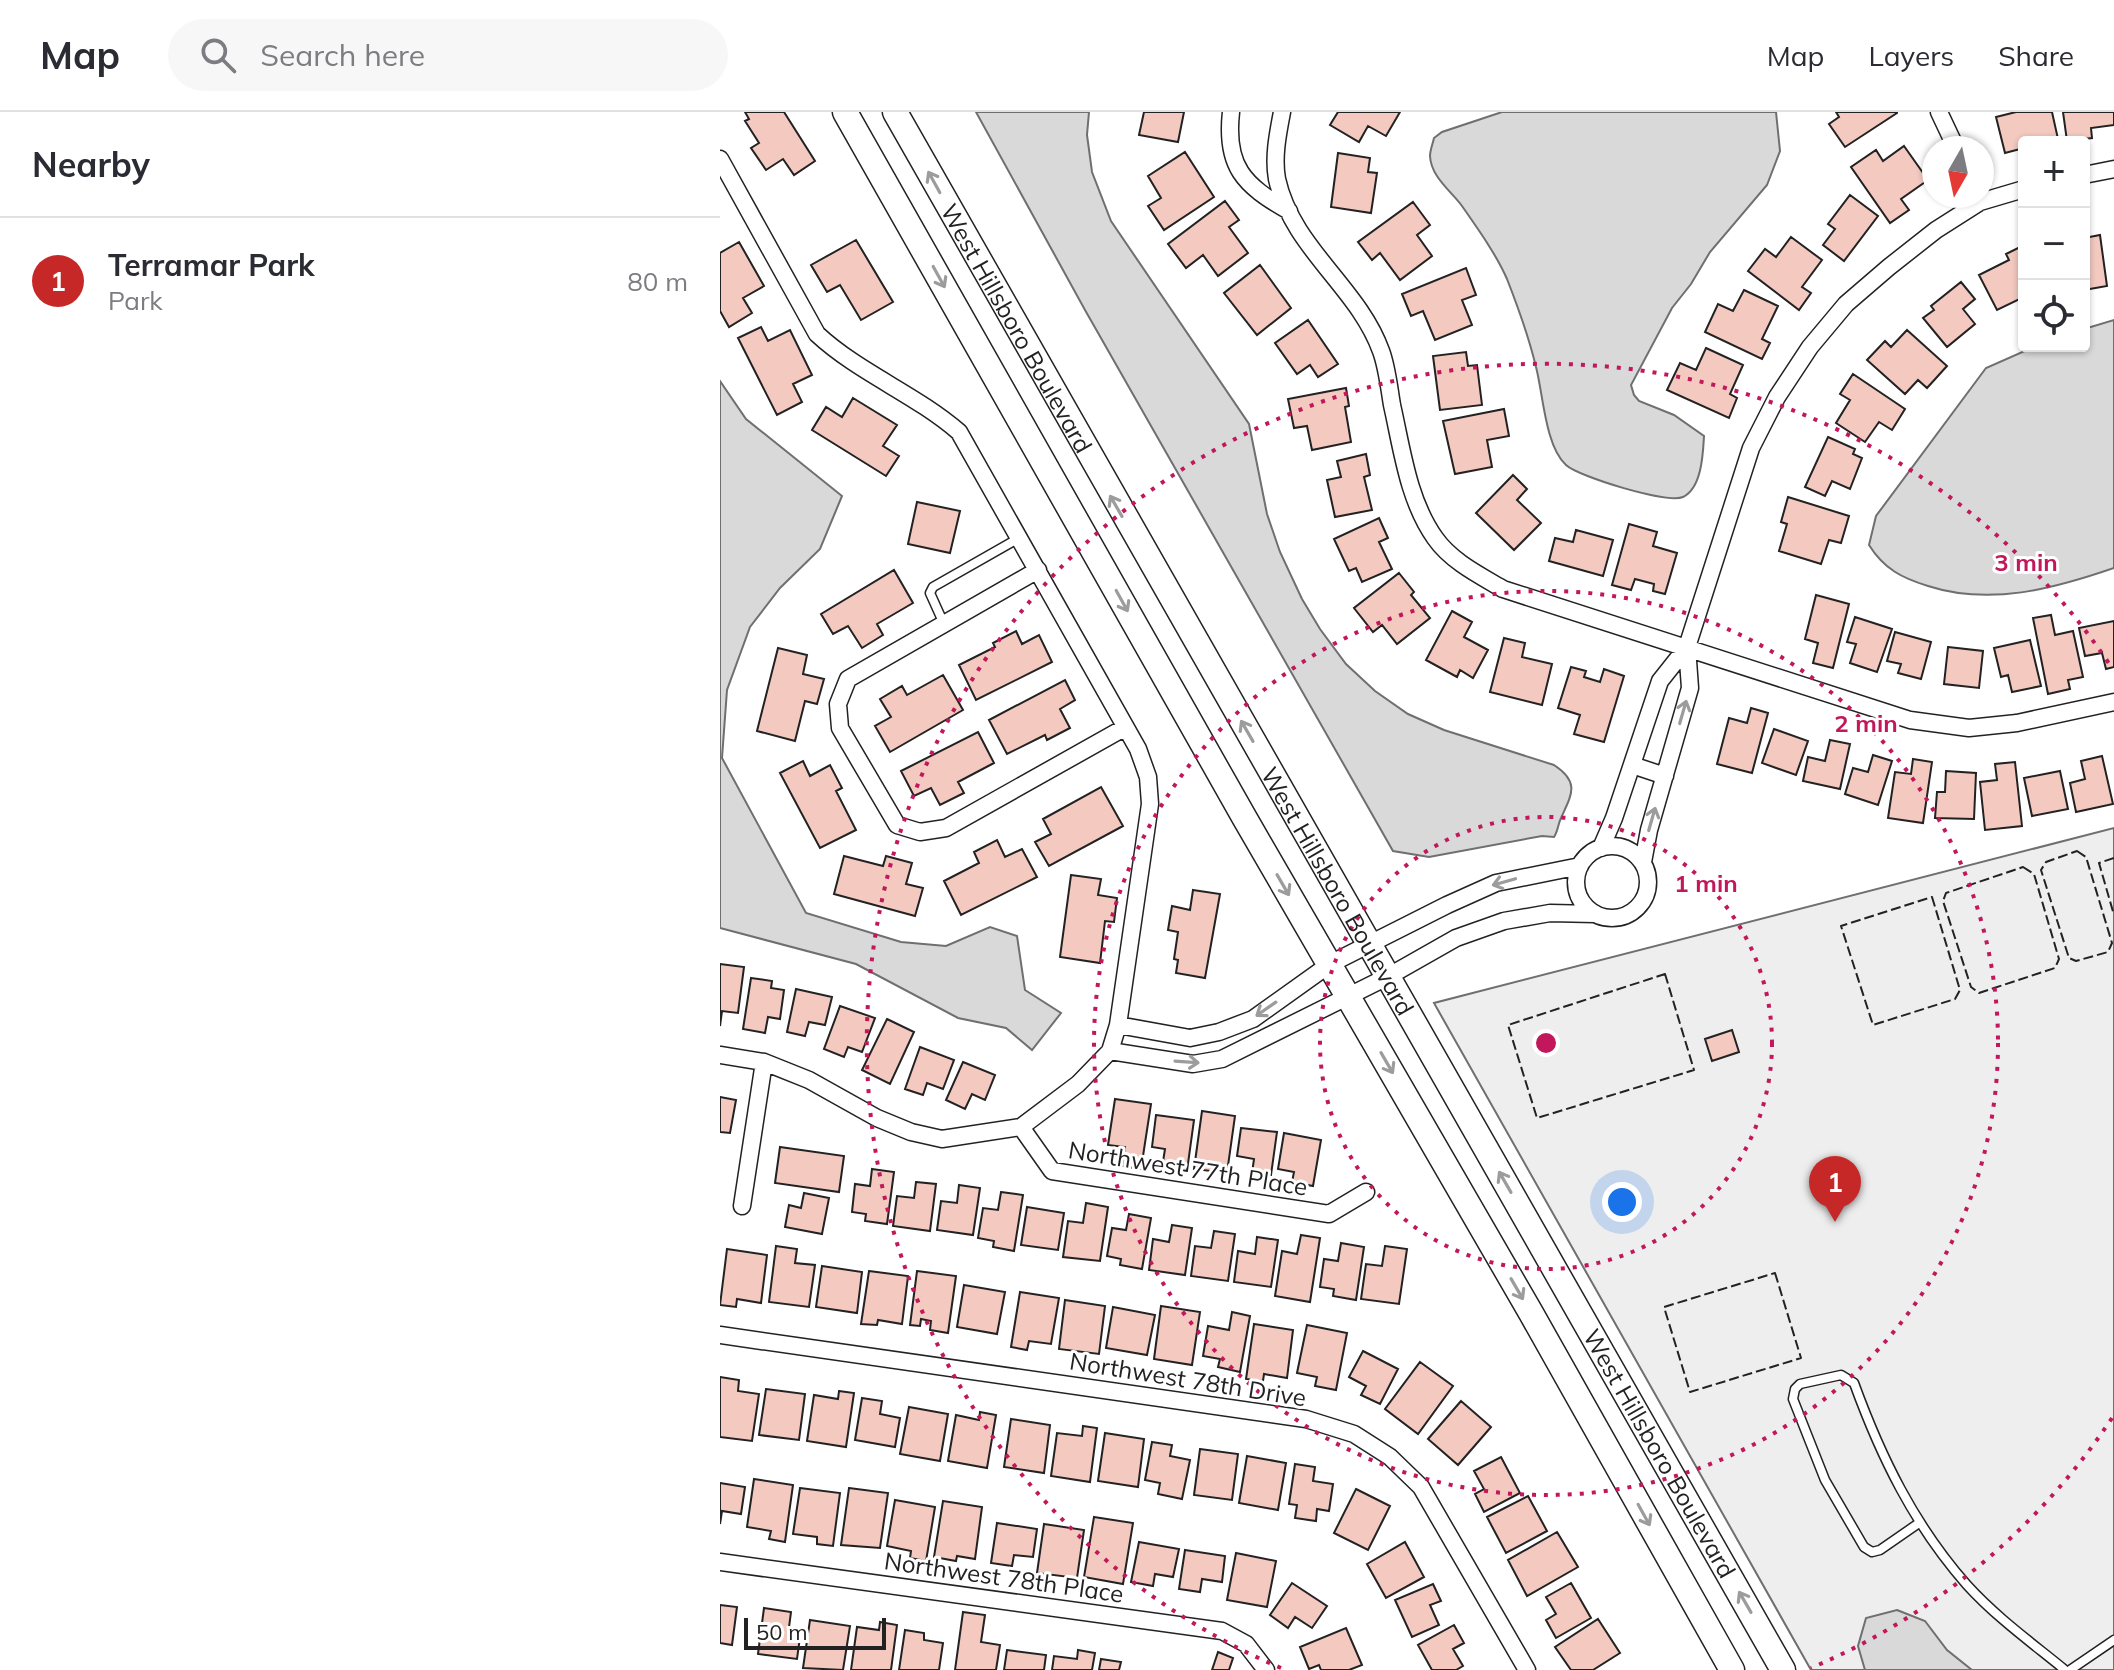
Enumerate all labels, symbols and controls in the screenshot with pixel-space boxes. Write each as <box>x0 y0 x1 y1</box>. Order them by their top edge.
search box <box>168 19 728 91</box>
text: Map <box>40 31 120 79</box>
icon: search <box>196 33 240 77</box>
text: Search here <box>260 36 425 74</box>
text: Map <box>1767 38 1824 73</box>
text: Layers <box>1868 38 1954 73</box>
text: Share <box>1998 38 2074 73</box>
north arrow <box>1922 136 1994 208</box>
map controls <box>2018 136 2090 352</box>
button: + <box>2018 136 2090 208</box>
text: Nearby <box>32 143 150 186</box>
one-way arrow <box>926 171 942 194</box>
street label: West Hillsboro Boulevard <box>934 198 1099 458</box>
button: − <box>2018 208 2090 280</box>
text: Terramar Park <box>108 246 315 284</box>
text: 1 <box>50 265 66 298</box>
text: 80 m <box>627 265 688 298</box>
one-way arrow <box>932 265 947 289</box>
button: locate <box>2018 280 2090 352</box>
text: Park <box>108 284 163 317</box>
one-way arrow <box>1108 495 1123 519</box>
text: 3 min <box>1994 547 2058 577</box>
one-way arrow <box>1115 589 1130 613</box>
one-way arrow <box>1676 700 1691 726</box>
text: 2 min <box>1834 708 1898 738</box>
one-way arrow <box>1239 720 1255 743</box>
street label: West Hillsboro Boulevard <box>1255 761 1421 1020</box>
one-way arrow <box>1646 806 1661 832</box>
text: 1 min <box>1674 868 1738 898</box>
one-way arrow <box>1275 873 1291 896</box>
one-way arrow <box>1491 876 1517 891</box>
one-way arrow <box>1256 1001 1278 1017</box>
centre of rings <box>1532 1029 1560 1057</box>
one-way arrow <box>1379 1051 1395 1074</box>
one-way arrow <box>1173 1055 1199 1070</box>
street label: Northwest 77th Place <box>1066 1134 1310 1202</box>
pin: 1 <box>1809 1156 1861 1222</box>
one-way arrow <box>1497 1170 1512 1194</box>
your location <box>1602 1182 1642 1222</box>
one-way arrow <box>1509 1277 1525 1300</box>
street label: West Hillsboro Boulevard <box>1577 1324 1743 1583</box>
street label: Northwest 78th Drive <box>1068 1345 1308 1413</box>
one-way arrow <box>1637 1503 1653 1526</box>
street label: Northwest 78th Place <box>882 1545 1126 1609</box>
one-way arrow <box>1736 1591 1752 1614</box>
scale bar <box>744 1614 886 1650</box>
text: 50 m <box>756 1618 807 1646</box>

